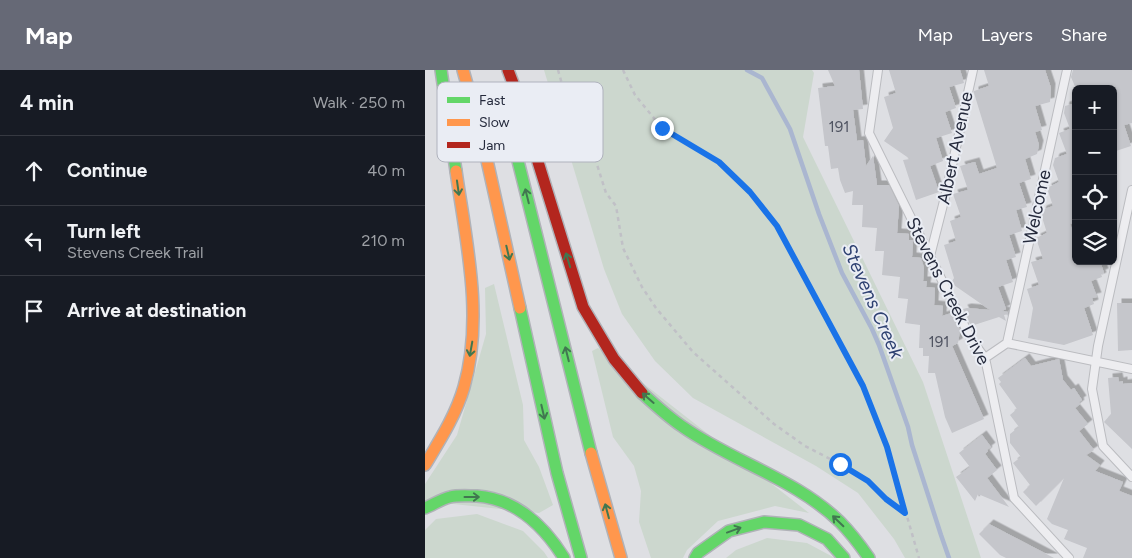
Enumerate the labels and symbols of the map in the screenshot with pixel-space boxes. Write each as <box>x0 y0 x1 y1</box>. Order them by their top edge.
legend <box>437 82 603 162</box>
street label: Albert Avenue <box>932 89 978 206</box>
text: Fast <box>479 92 505 109</box>
text: Slow <box>479 114 510 131</box>
route end <box>651 117 674 140</box>
house number: 191 <box>829 118 849 136</box>
text: Jam <box>479 137 505 154</box>
street label: Welcome <box>1018 168 1056 246</box>
one-way arrow <box>453 179 463 195</box>
one-way arrow <box>522 189 531 205</box>
street label: Stevens Creek Drive <box>901 213 995 369</box>
water label: Stevens Creek <box>837 240 909 363</box>
one-way arrow <box>504 245 513 261</box>
one-way arrow <box>562 252 572 268</box>
house number: 191 <box>929 333 949 351</box>
one-way arrow <box>466 341 476 357</box>
one-way arrow <box>561 346 571 362</box>
one-way arrow <box>642 393 655 404</box>
one-way arrow <box>539 403 548 419</box>
route start <box>829 453 852 476</box>
one-way arrow <box>463 492 479 502</box>
one-way arrow <box>602 504 612 520</box>
one-way arrow <box>831 515 844 527</box>
one-way arrow <box>726 525 741 534</box>

